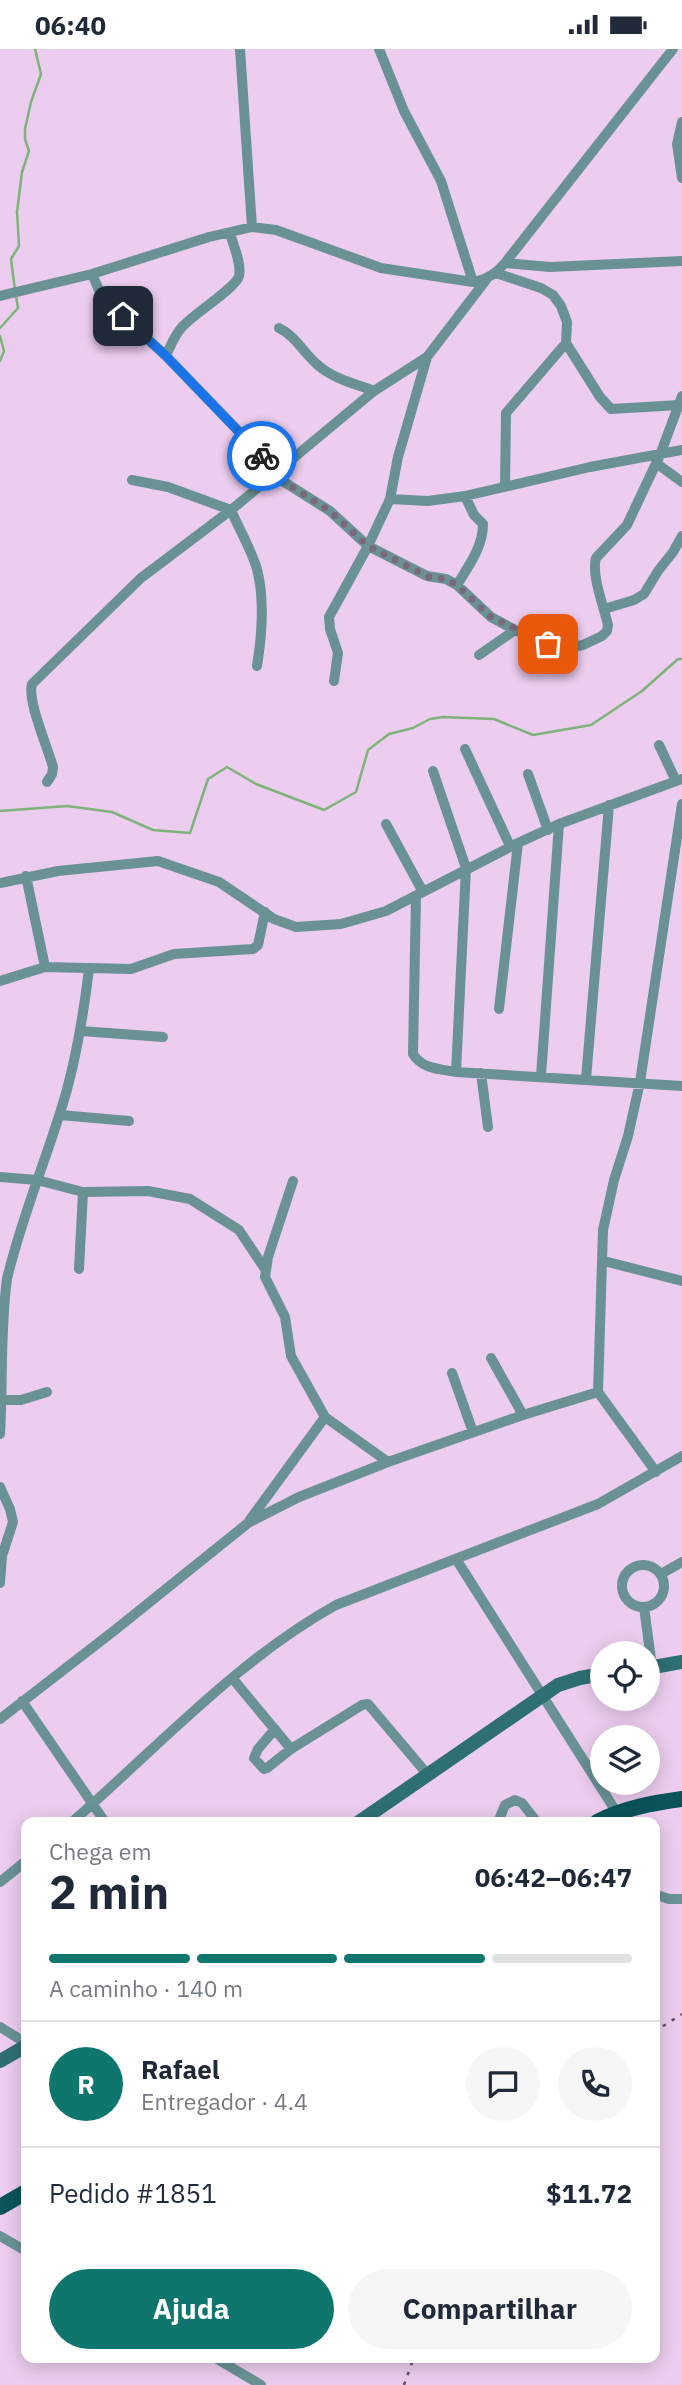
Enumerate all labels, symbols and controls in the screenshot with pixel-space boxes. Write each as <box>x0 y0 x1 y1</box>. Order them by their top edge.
text: 06:40 <box>35 8 106 42</box>
pin <box>93 286 153 346</box>
icon: home <box>104 297 142 335</box>
courier <box>227 421 297 491</box>
icon: bike <box>243 437 281 475</box>
pin <box>518 614 578 674</box>
icon: bag <box>529 625 567 663</box>
map controls <box>590 1641 660 1795</box>
button: locate <box>590 1641 660 1711</box>
button: layers <box>590 1725 660 1795</box>
text: Chega em <box>49 1836 151 1866</box>
text: 06:42–06:47 <box>475 1860 632 1894</box>
text: 2 min <box>49 1862 169 1922</box>
text: A caminho · 140 m <box>49 1973 243 2003</box>
button: chat <box>466 2047 540 2121</box>
button: phone <box>558 2047 632 2121</box>
text: Rafael <box>141 2052 220 2086</box>
text: R <box>77 2067 95 2101</box>
text: Entregador · 4.4 <box>141 2086 308 2116</box>
text: Pedido #1851 <box>49 2176 217 2210</box>
text: $11.72 <box>546 2176 632 2210</box>
button: Ajuda <box>49 2269 334 2349</box>
button: Compartilhar <box>348 2269 632 2349</box>

